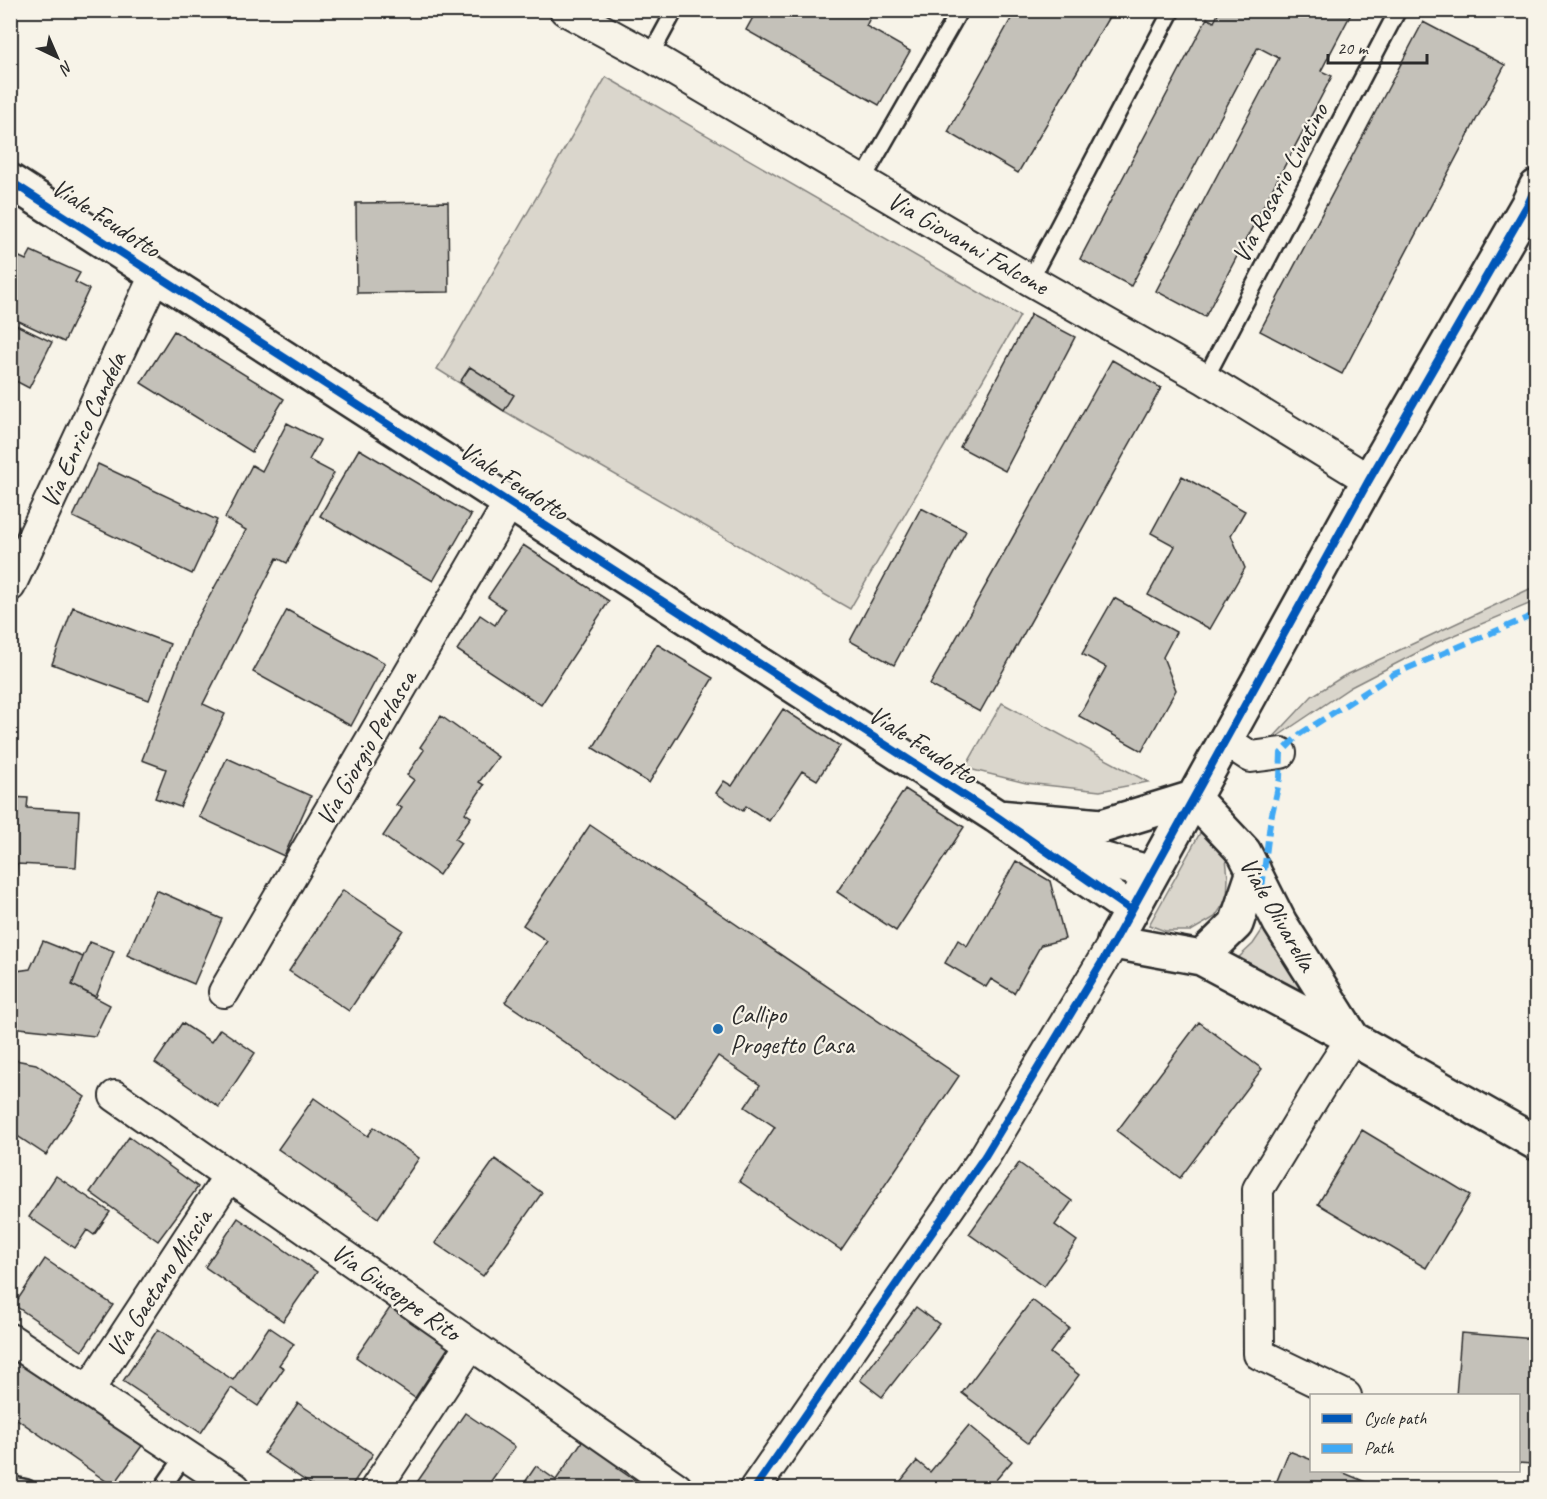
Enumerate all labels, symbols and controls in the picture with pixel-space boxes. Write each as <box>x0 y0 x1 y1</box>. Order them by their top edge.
north arrow <box>27 27 87 87</box>
scale bar <box>1328 27 1427 65</box>
text: 20 m <box>1337 37 1370 59</box>
text: N <box>54 56 77 80</box>
street label: Via Rosario Livatino <box>1224 96 1337 268</box>
street label: Viale Feudotto <box>45 171 168 266</box>
street label: Via Giovanni Falcone <box>882 184 1056 303</box>
street label: Via Enrico Candela <box>33 345 134 513</box>
street label: Viale Feudotto <box>453 434 576 529</box>
street label: Via Giorgio Perlasca <box>308 663 425 831</box>
street label: Viale Feudotto <box>862 698 985 793</box>
street label: Viale Olivarella <box>1232 851 1325 978</box>
place label: Callipo Progetto Casa <box>730 998 855 1061</box>
marker: Callipo Progetto Casa <box>711 1022 725 1036</box>
street label: Via Gaetano Miscia <box>99 1201 220 1363</box>
street label: Via Giuseppe Rito <box>325 1235 469 1350</box>
legend <box>1310 1394 1520 1472</box>
text: Cycle path <box>1364 1407 1427 1429</box>
text: Path <box>1364 1437 1394 1459</box>

